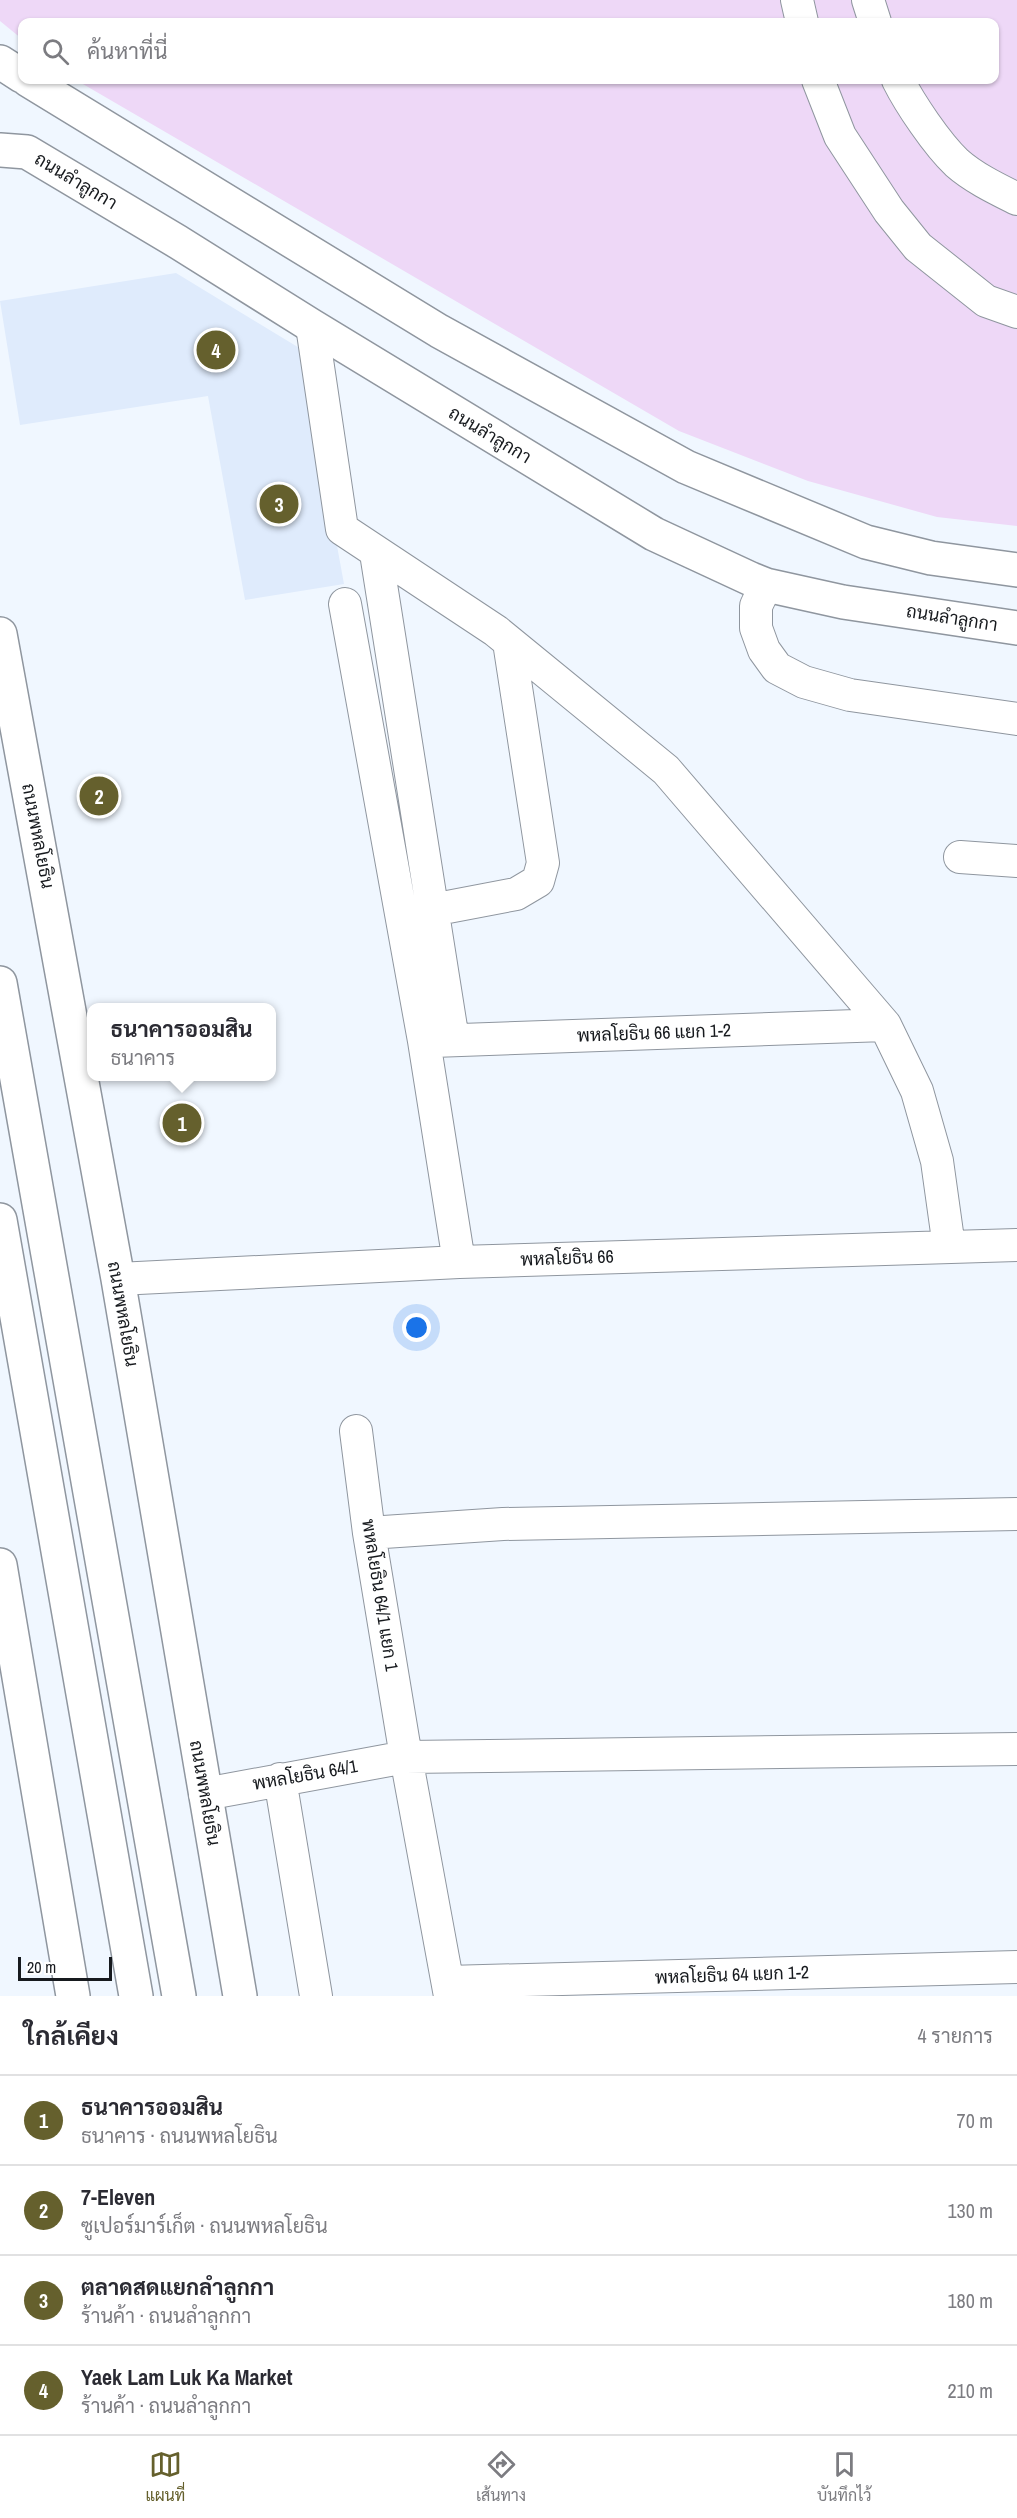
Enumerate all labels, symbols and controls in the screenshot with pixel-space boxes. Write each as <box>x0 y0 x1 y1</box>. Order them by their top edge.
search box <box>18 18 999 84</box>
icon: search <box>39 35 72 68</box>
text: ค้นหาที่นี่ <box>87 36 167 66</box>
street label: ถนนลำลูกกา <box>30 146 122 216</box>
pin: 4 <box>196 328 236 372</box>
street label: ถนนลำลูกกา <box>444 400 536 470</box>
pin: 3 <box>260 482 298 526</box>
street label: ถนนลำลูกกา <box>904 598 1000 638</box>
pin: 2 <box>80 774 118 818</box>
street label: ถนนพหลโยธิน <box>16 781 61 891</box>
popup <box>87 1003 276 1081</box>
text: ธนาคารออมสิน <box>110 1014 253 1044</box>
street label: พหลโยธิน 66 แยก 1-2 <box>576 1017 732 1048</box>
text: ธนาคาร <box>110 1044 175 1071</box>
pin: 1 <box>162 1100 201 1146</box>
street label: พหลโยธิน 66 <box>520 1243 614 1272</box>
street label: ถนนพหลโยธิน <box>102 1259 145 1369</box>
your location <box>402 1313 431 1342</box>
street label: พหลโยธิน 64/1 แยก 1 <box>356 1517 405 1673</box>
street label: ถนนพหลโยธิน <box>184 1738 227 1848</box>
street label: พหลโยธิน 64/1 <box>251 1753 360 1796</box>
scale bar <box>18 1954 112 1982</box>
text: 20 m <box>27 1956 56 1978</box>
street label: พหลโยธิน 64 แยก 1-2 <box>654 1959 810 1990</box>
text: ใกล้เคียง <box>24 2018 119 2053</box>
text: 4 รายการ <box>918 2022 993 2049</box>
text: ธนาคารออมสิน <box>81 2092 223 2122</box>
text: 1 <box>39 2107 48 2134</box>
text: 70 m <box>957 2107 993 2134</box>
text: ธนาคาร · ถนนพหลโยธิน <box>81 2122 278 2149</box>
text: 7-Eleven <box>81 2182 155 2212</box>
text: 2 <box>39 2197 48 2224</box>
text: 130 m <box>947 2197 993 2224</box>
text: ซูเปอร์มาร์เก็ต · ถนนพหลโยธิน <box>81 2212 328 2239</box>
text: ตลาดสดแยกลำลูกกา <box>81 2272 274 2302</box>
text: 3 <box>39 2287 48 2314</box>
text: 180 m <box>947 2287 993 2314</box>
text: ร้านค้า · ถนนลำลูกกา <box>81 2302 251 2329</box>
text: Yaek Lam Luk Ka Market <box>81 2362 293 2392</box>
text: 4 <box>39 2377 48 2404</box>
text: 210 m <box>947 2377 993 2404</box>
text: ร้านค้า · ถนนลำลูกกา <box>81 2392 251 2419</box>
tab: แผนที่ <box>145 2448 185 2506</box>
tab: เส้นทาง <box>476 2448 526 2506</box>
tab: บันทึกไว้ <box>817 2448 872 2506</box>

